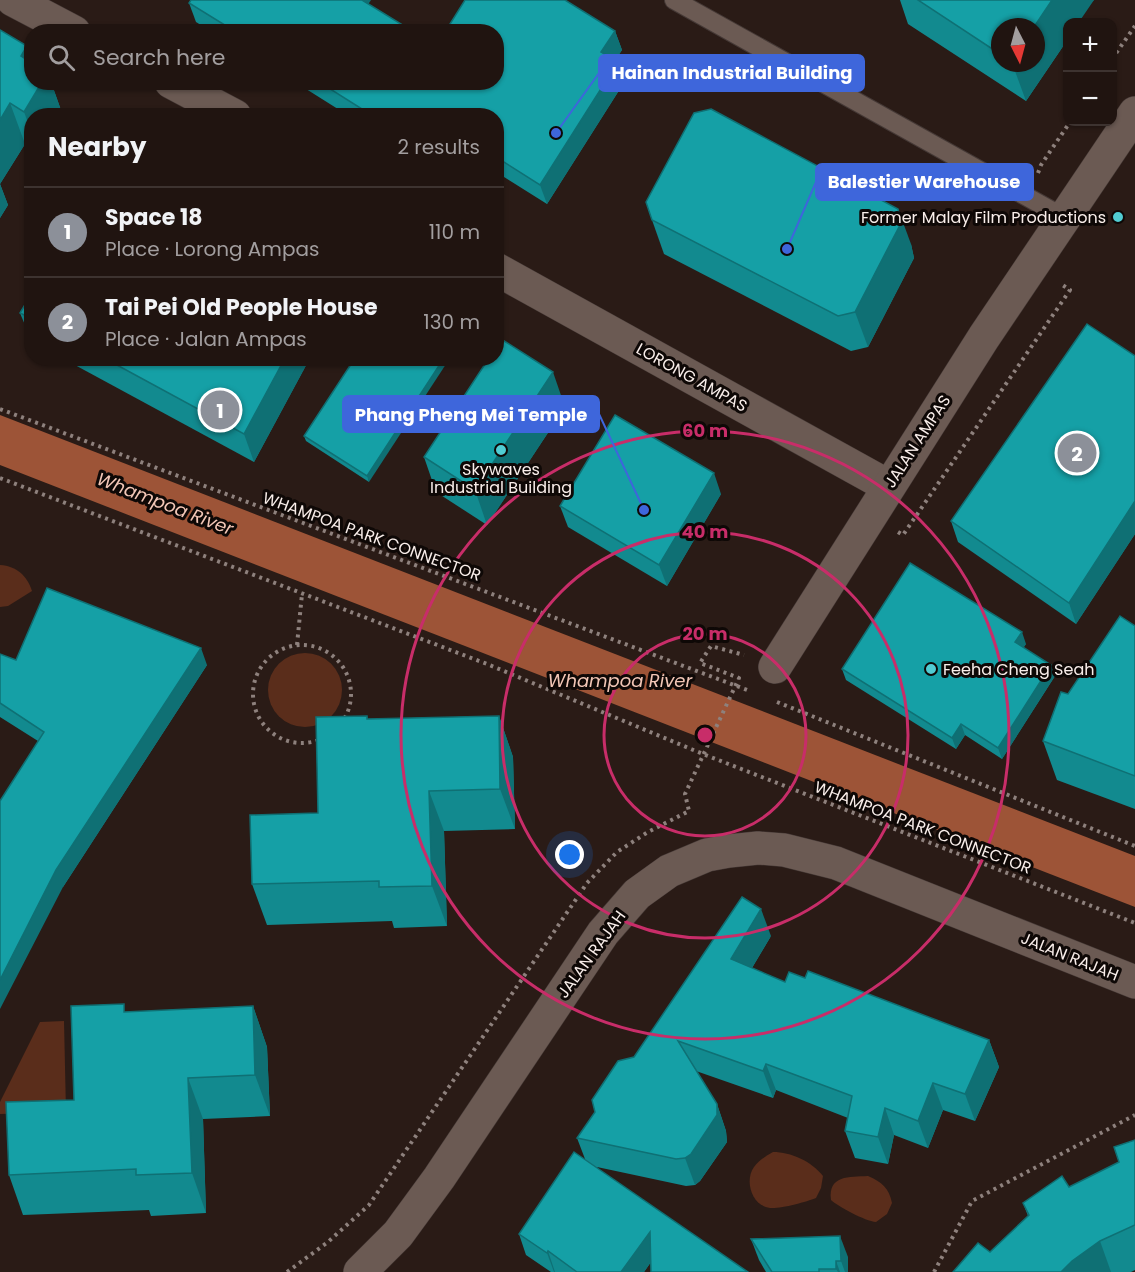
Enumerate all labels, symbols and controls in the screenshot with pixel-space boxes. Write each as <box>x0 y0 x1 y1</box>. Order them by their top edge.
north arrow <box>991 18 1045 72</box>
map controls <box>1063 18 1117 126</box>
button: + <box>1063 18 1117 72</box>
search box <box>24 24 504 90</box>
icon: search <box>45 41 78 74</box>
text: Search here <box>93 42 226 73</box>
callout: Hainan Industrial Building <box>599 55 864 91</box>
text: Hainan Industrial Building <box>611 60 853 85</box>
button: − <box>1063 72 1117 126</box>
text: Nearby <box>48 129 146 165</box>
text: 2 results <box>397 133 480 161</box>
callout: Balestier Warehouse <box>816 164 1033 200</box>
text: Balestier Warehouse <box>828 169 1020 194</box>
text: Space 18 <box>105 202 202 233</box>
place label: Former Malay Film Productions <box>861 206 1106 229</box>
marker: Former Malay Film Productions <box>1111 210 1125 224</box>
text: 1 <box>64 218 71 246</box>
text: 110 m <box>429 218 480 246</box>
text: Place · Lorong Ampas <box>105 235 319 263</box>
text: Tai Pei Old People House <box>105 292 378 323</box>
text: 2 <box>62 308 73 336</box>
text: 130 m <box>423 308 480 336</box>
text: Place · Jalan Ampas <box>105 325 307 353</box>
street label: LORONG AMPAS <box>632 337 751 417</box>
pin: 1 <box>200 388 240 432</box>
street label: JALAN AMPAS <box>879 390 956 492</box>
callout: Phang Pheng Mei Temple <box>343 396 599 432</box>
text: Phang Pheng Mei Temple <box>355 402 587 427</box>
text: 60 m <box>682 418 728 443</box>
pin: 2 <box>1058 430 1096 476</box>
marker: Skywaves Industrial Building <box>494 443 508 457</box>
place label: Skywaves Industrial Building <box>430 458 572 499</box>
water label: Whampoa River <box>93 466 238 542</box>
street label: WHAMPOA PARK CONNECTOR <box>259 486 484 587</box>
text: 40 m <box>682 519 728 544</box>
text: 20 m <box>683 621 727 646</box>
place label: Feeha Cheng Seah <box>943 658 1094 681</box>
marker: Feeha Cheng Seah <box>924 662 938 676</box>
water label: Whampoa River <box>548 668 693 693</box>
centre of rings <box>695 725 715 745</box>
street label: WHAMPOA PARK CONNECTOR <box>811 775 1035 880</box>
your location <box>555 840 584 869</box>
street label: JALAN RAJAH <box>552 906 631 1003</box>
street label: JALAN RAJAH <box>1018 926 1122 986</box>

